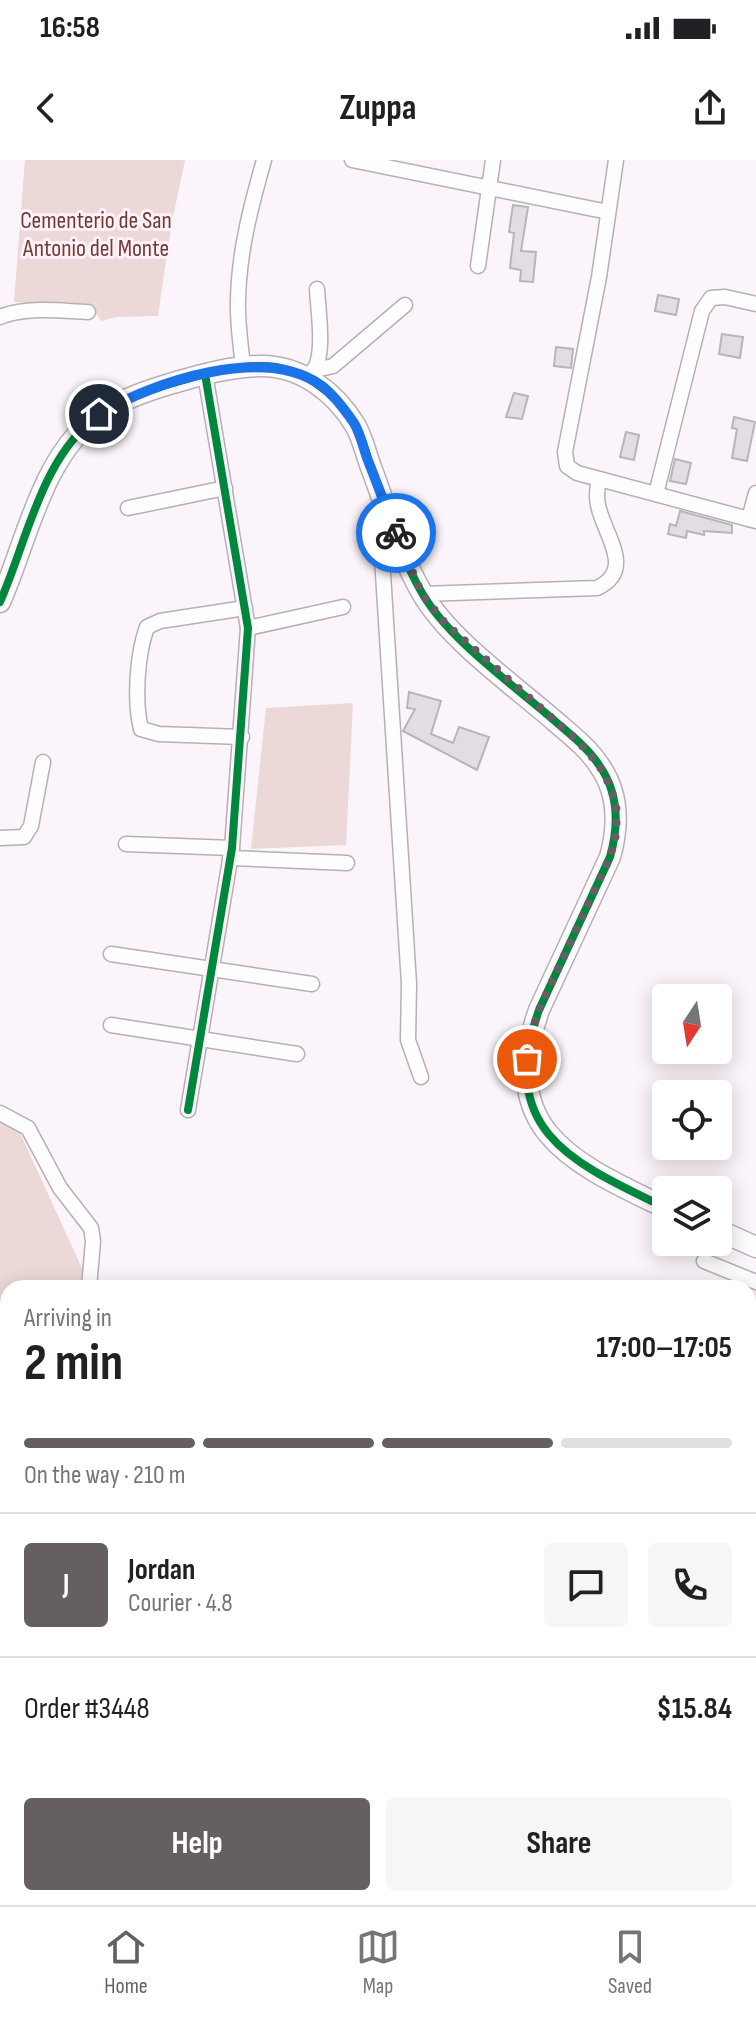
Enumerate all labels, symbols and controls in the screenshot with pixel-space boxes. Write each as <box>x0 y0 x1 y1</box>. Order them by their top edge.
text: 16:58 <box>40 10 100 46</box>
icon: back <box>24 86 68 130</box>
icon: share <box>688 86 732 130</box>
text: Zuppa <box>339 87 417 130</box>
park label: Cementerio de San Antonio del Monte <box>20 206 172 263</box>
pin <box>65 380 133 448</box>
icon: home <box>77 392 121 436</box>
courier <box>356 493 436 573</box>
icon: bike <box>374 511 418 555</box>
north arrow <box>652 984 732 1064</box>
map controls <box>652 984 732 1256</box>
pin <box>493 1025 561 1093</box>
icon: bag <box>505 1037 549 1081</box>
button: locate <box>652 1080 732 1160</box>
button: layers <box>652 1176 732 1256</box>
text: Arriving in <box>24 1303 112 1334</box>
text: 17:00–17:05 <box>596 1330 732 1366</box>
text: 2 min <box>24 1332 123 1395</box>
text: On the way · 210 m <box>24 1460 185 1491</box>
button: chat <box>544 1543 628 1627</box>
button: phone <box>648 1543 732 1627</box>
text: Jordan <box>128 1552 195 1588</box>
text: J <box>63 1567 69 1603</box>
text: Courier · 4.8 <box>128 1588 233 1619</box>
text: Order #3448 <box>24 1691 150 1727</box>
text: $15.84 <box>656 1691 732 1727</box>
button: Help <box>24 1798 370 1890</box>
button: Share <box>386 1798 732 1890</box>
tab: Home <box>104 1925 148 2000</box>
tab: Map <box>356 1925 400 2000</box>
tab: Saved <box>608 1925 652 2000</box>

